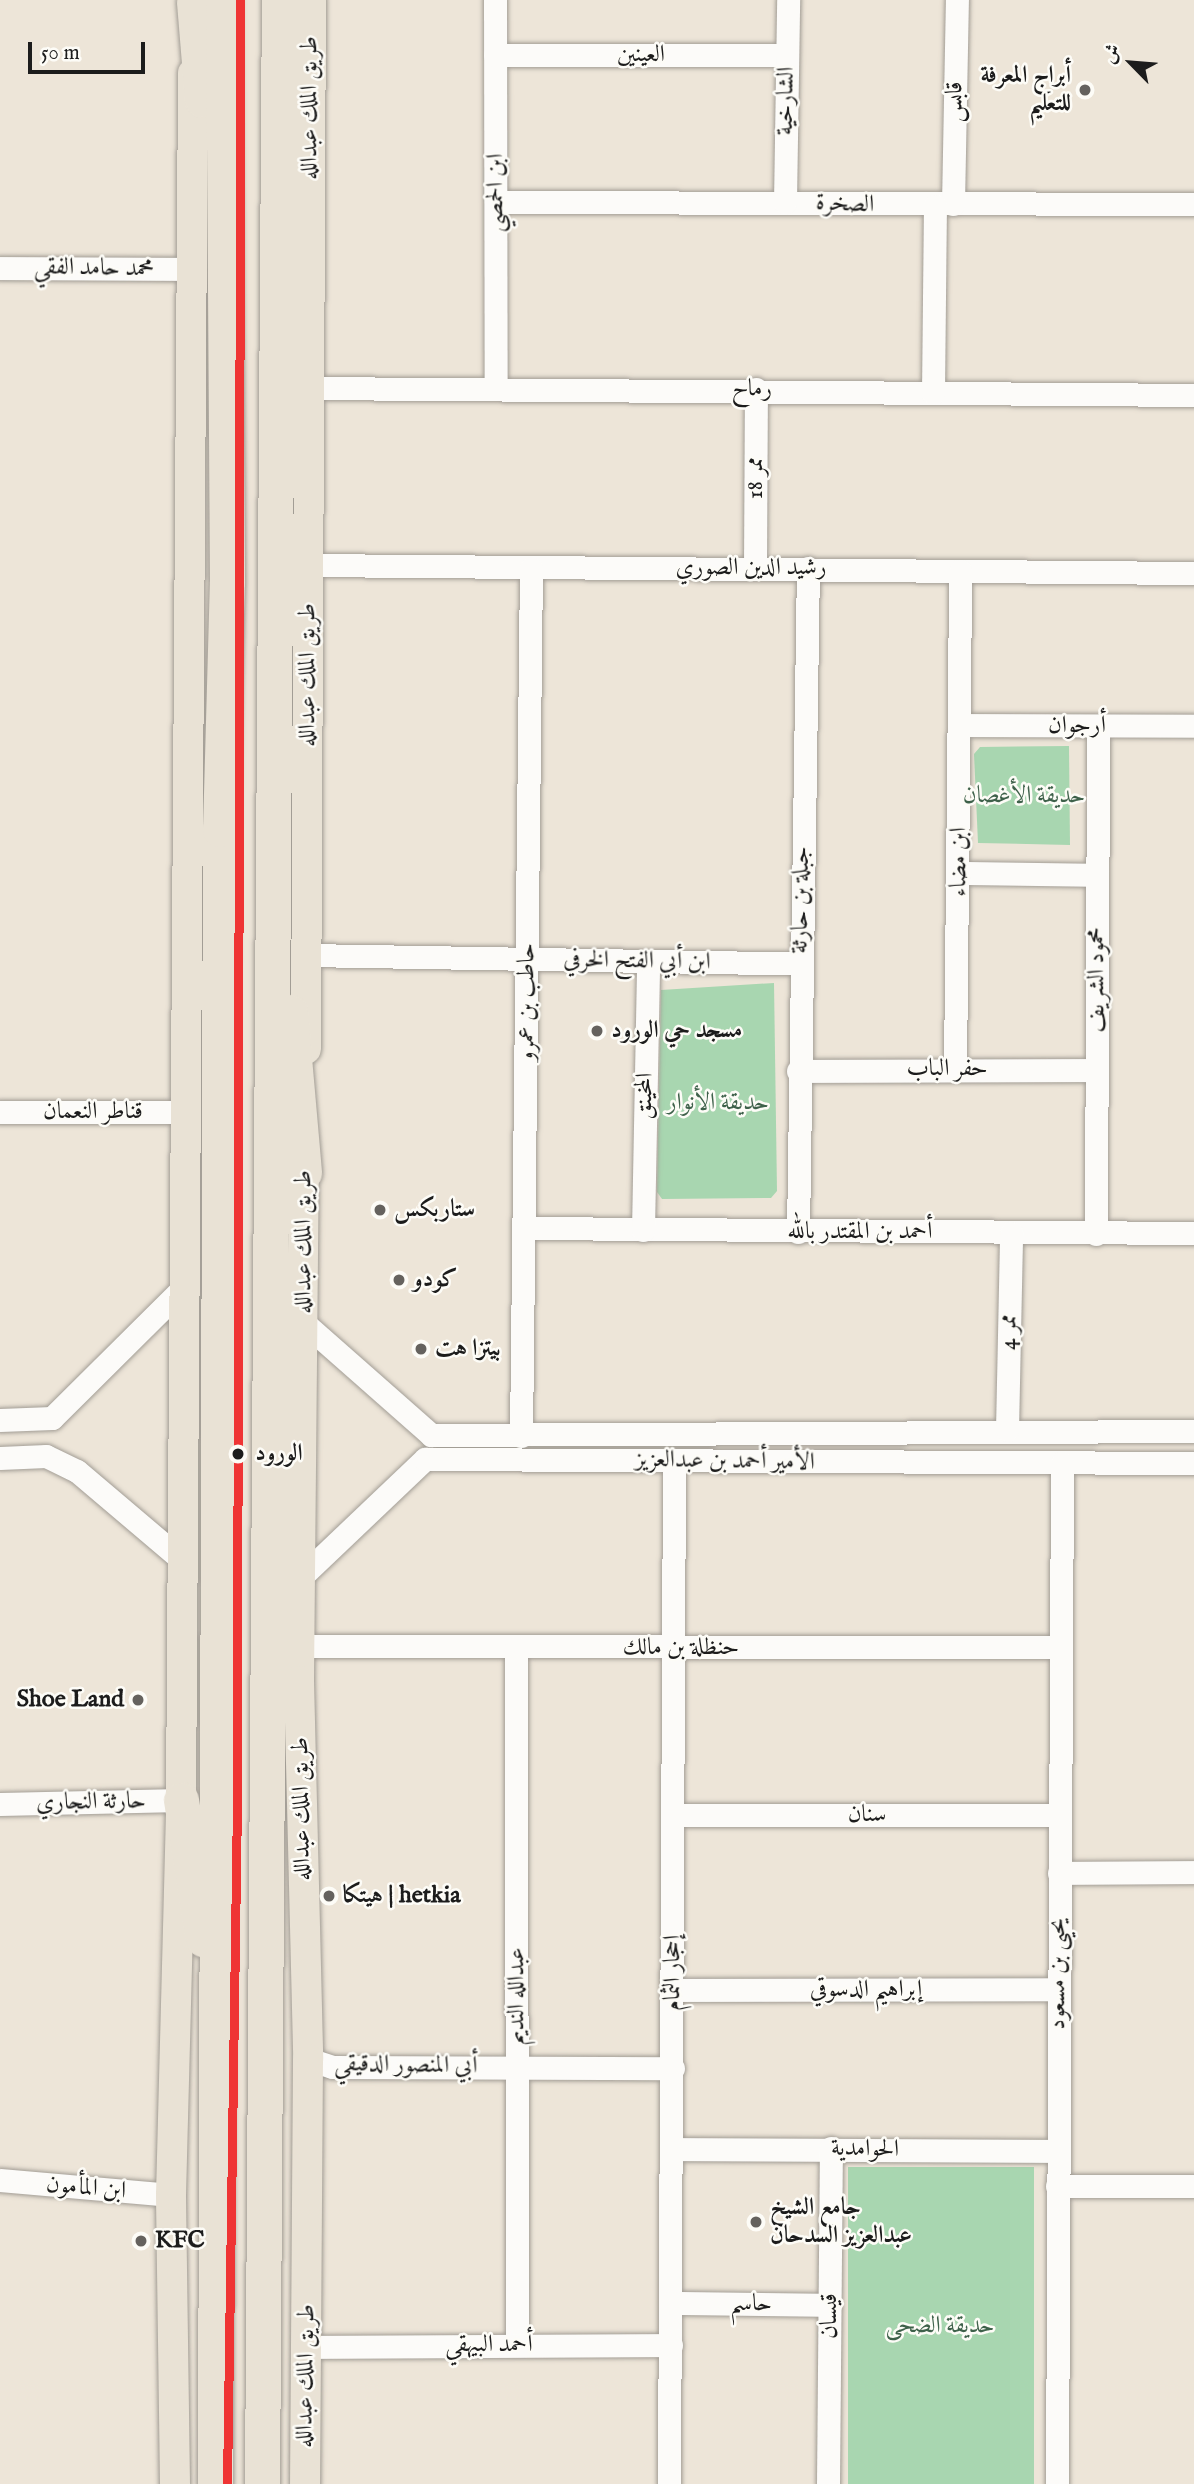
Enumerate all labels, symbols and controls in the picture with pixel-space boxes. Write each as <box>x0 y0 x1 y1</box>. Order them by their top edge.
scale bar <box>32 28 149 72</box>
north arrow <box>1096 28 1166 98</box>
street label: طريق الملك عبدالله <box>296 36 324 180</box>
text: 50 m <box>41 40 80 67</box>
street label: العينين <box>617 41 665 69</box>
text: ش <box>1097 41 1127 68</box>
place label: أبراج المعرفة للتعليم <box>981 62 1071 118</box>
street label: الشارخية <box>771 66 801 136</box>
street label: قابس <box>940 81 970 123</box>
marker: أبراج المعرفة للتعليم <box>1077 82 1093 98</box>
street label: ابن الحمصي <box>482 154 510 232</box>
street label: الصخرة <box>815 189 875 219</box>
street label: محمد حامد الفقي <box>34 253 154 283</box>
street label: رماح <box>732 374 772 404</box>
street label: ممر 18 <box>742 457 770 499</box>
street label: رشيد الدين الصوري <box>675 554 827 582</box>
street label: طريق الملك عبدالله <box>294 603 322 747</box>
street label: أرجوان <box>1048 712 1106 740</box>
park label: حديقة الأغصان <box>963 782 1085 810</box>
street label: ابن مضاء <box>945 827 973 897</box>
street label: جبلة بن حارثة <box>786 846 816 954</box>
street label: محمود الشريف <box>1083 927 1111 1033</box>
street label: حاطب بن عمرو <box>513 943 541 1061</box>
street label: ابن أبي الفتح الخرفي <box>563 945 711 977</box>
place label: مسجد حي الورود <box>611 1017 742 1045</box>
marker: مسجد حي الورود <box>589 1023 605 1039</box>
street label: حفر الباب <box>906 1055 988 1083</box>
street label: المخينق <box>630 1072 660 1120</box>
park label: حديقة الأنوار <box>667 1089 769 1117</box>
street label: قناطر النعمان <box>43 1098 143 1126</box>
street label: طريق الملك عبدالله <box>290 1170 318 1314</box>
place label: ستاربكس <box>394 1196 475 1224</box>
marker: ستاربكس <box>372 1202 388 1218</box>
street label: أحمد بن المقتدر بالله <box>787 1218 933 1246</box>
place label: كودو <box>413 1266 457 1294</box>
marker: كودو <box>391 1272 407 1288</box>
street label: ممر 4 <box>994 1314 1024 1350</box>
place label: بيتزا هت <box>435 1335 501 1363</box>
marker: بيتزا هت <box>413 1341 429 1357</box>
place label: الورود <box>255 1440 303 1468</box>
marker: الورود <box>227 1443 249 1465</box>
street label: الأمير أحمد بن عبدالعزيز <box>635 1445 815 1477</box>
street label: حنظلة بن مالك <box>623 1634 739 1662</box>
place label: Shoe Land <box>17 1686 124 1714</box>
marker: Shoe Land <box>130 1692 146 1708</box>
street label: طريق الملك عبدالله <box>286 1737 318 1881</box>
street label: حارثة النجاري <box>36 1787 146 1817</box>
street label: سنان <box>848 1801 886 1829</box>
place label: هيتكا | hetkia <box>343 1882 461 1910</box>
marker: هيتكا | hetkia <box>321 1888 337 1904</box>
street label: يحيى بن مسعود <box>1044 1918 1072 2030</box>
street label: إحجار الثمام <box>659 1935 687 2011</box>
street label: عبدالله النديم <box>503 1947 531 2045</box>
street label: إبراهيم الدسوقي <box>810 1976 922 2004</box>
street label: أبي المنصور الدقيقي <box>334 2049 478 2081</box>
street label: الحوامدية <box>831 2134 899 2164</box>
street label: ابن المأمون <box>45 2170 127 2206</box>
place label: جامع الشيخ عبدالعزيز السدحان <box>770 2194 912 2250</box>
marker: جامع الشيخ عبدالعزيز السدحان <box>748 2214 764 2230</box>
place label: KFC <box>155 2227 205 2255</box>
marker: KFC <box>133 2233 149 2249</box>
street label: حاسم <box>730 2290 772 2318</box>
street label: قيسان <box>816 2293 844 2339</box>
street label: طريق الملك عبدالله <box>290 2304 322 2448</box>
park label: حديقة الضحى <box>885 2312 995 2340</box>
street label: أحمد البيهقي <box>445 2331 533 2359</box>

